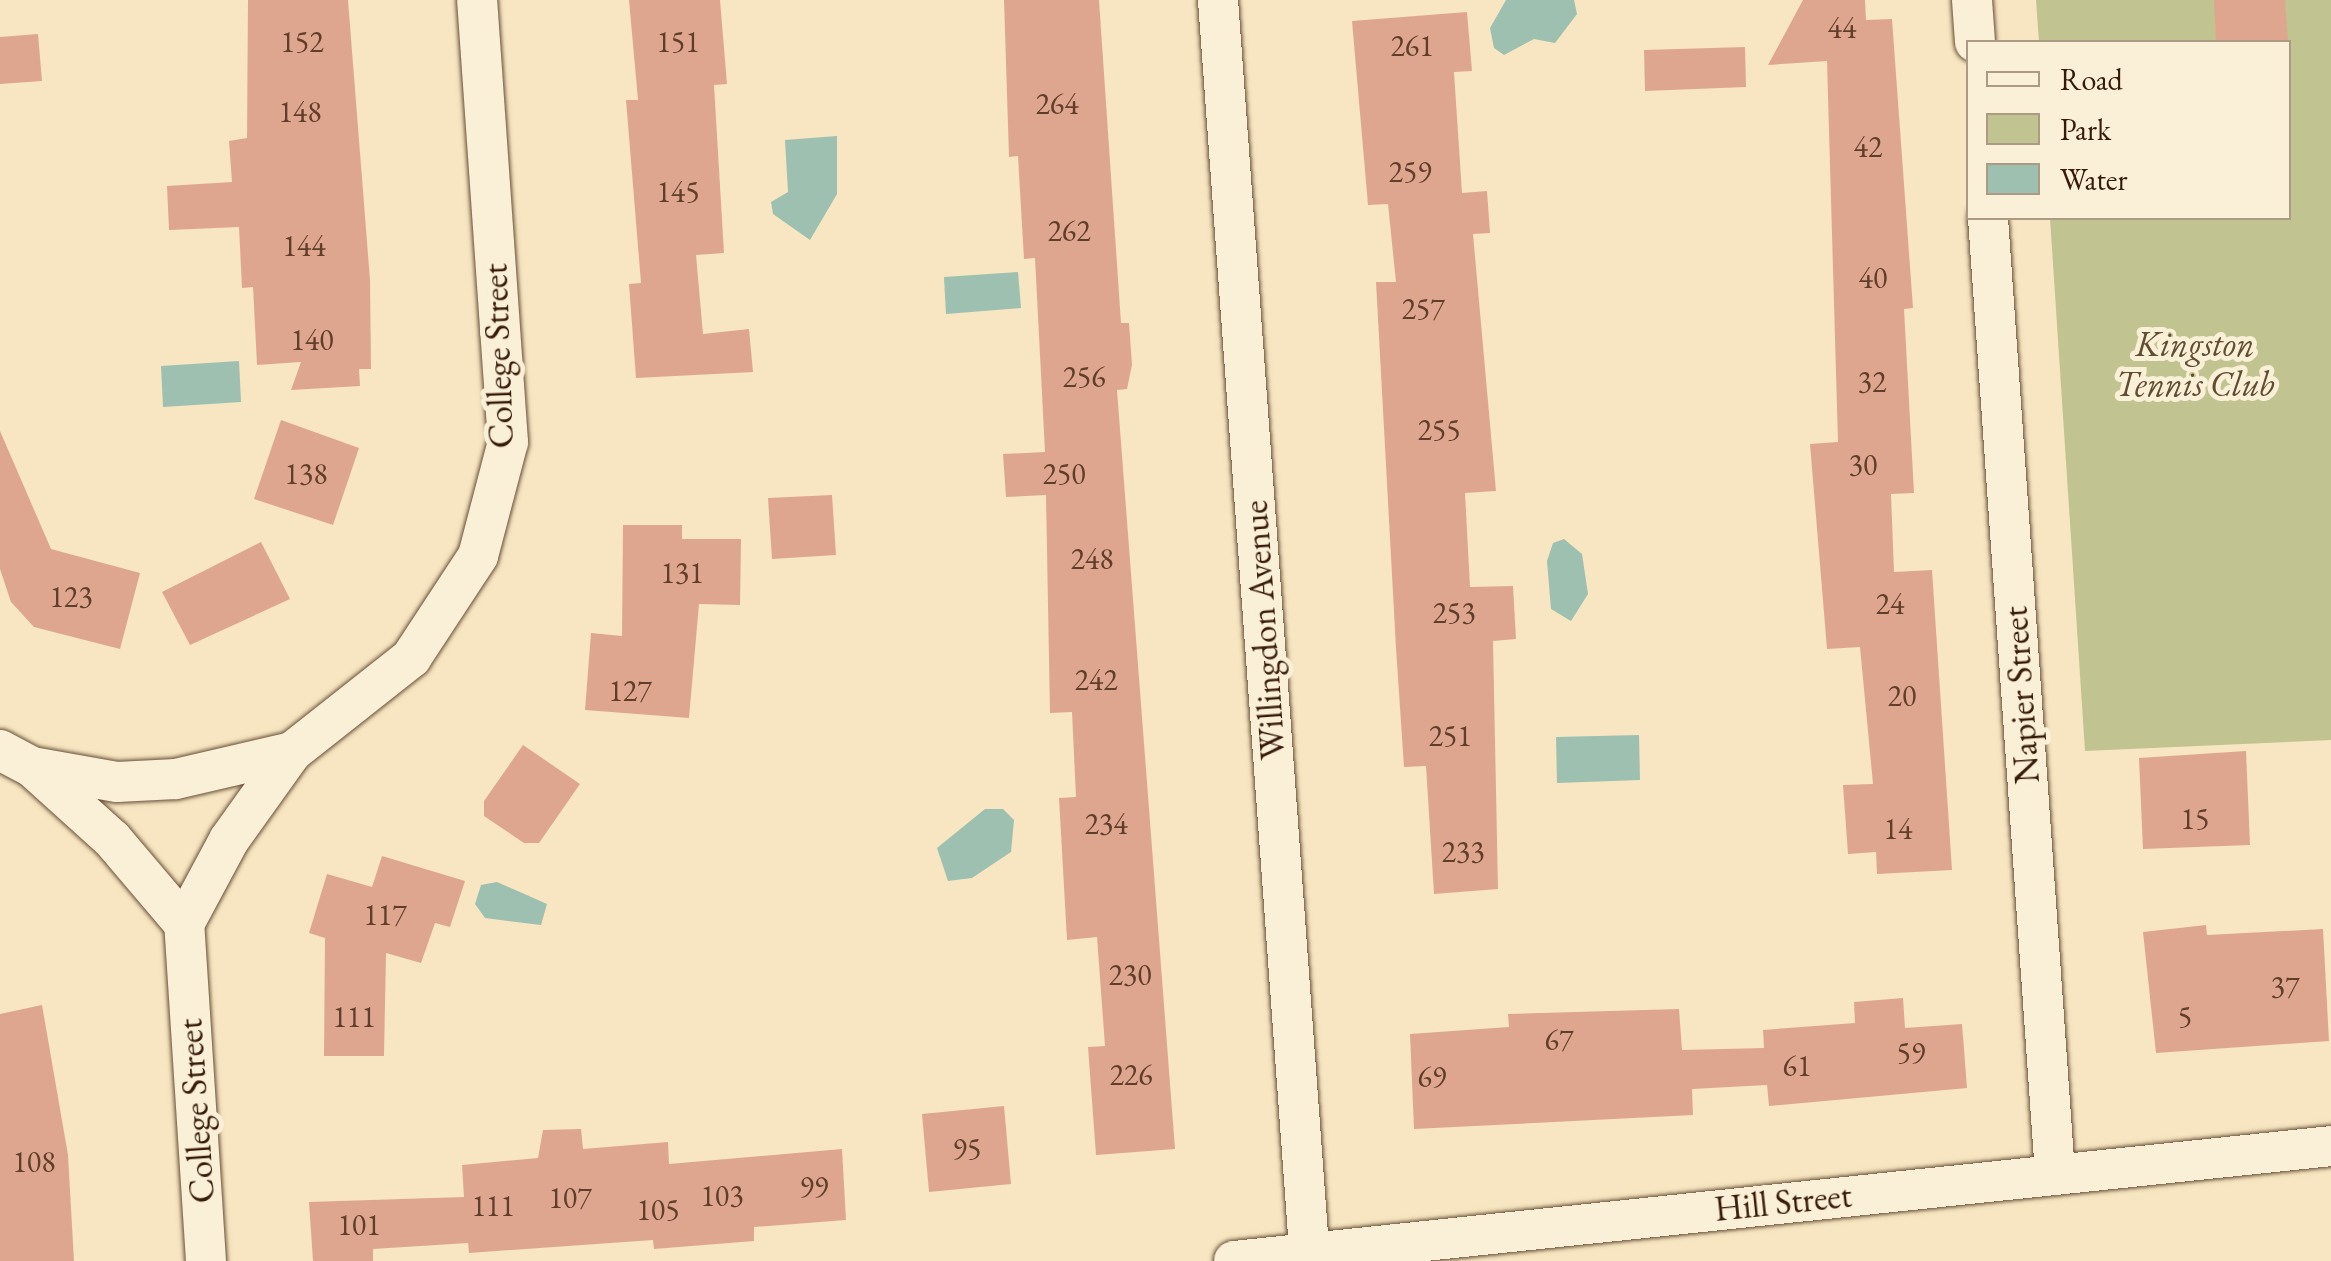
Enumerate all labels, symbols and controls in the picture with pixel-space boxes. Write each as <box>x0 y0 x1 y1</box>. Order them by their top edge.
house number: 44 <box>1828 10 1856 46</box>
house number: 152 <box>280 24 324 60</box>
house number: 151 <box>656 24 700 60</box>
house number: 261 <box>1390 28 1434 64</box>
legend <box>1966 40 2291 220</box>
text: Road <box>2060 60 2123 99</box>
house number: 264 <box>1035 86 1079 122</box>
house number: 148 <box>278 94 322 130</box>
text: Park <box>2060 110 2111 149</box>
house number: 42 <box>1854 129 1882 165</box>
house number: 259 <box>1388 154 1432 190</box>
text: Water <box>2060 160 2128 199</box>
house number: 145 <box>656 174 700 210</box>
house number: 262 <box>1047 213 1091 249</box>
house number: 144 <box>282 228 326 264</box>
house number: 40 <box>1859 260 1887 296</box>
street label: College Street <box>474 263 522 449</box>
house number: 257 <box>1401 291 1445 327</box>
house number: 140 <box>290 322 334 358</box>
park label: Kingston Tennis Club <box>2115 323 2275 405</box>
house number: 256 <box>1062 359 1106 395</box>
house number: 32 <box>1858 364 1886 400</box>
house number: 255 <box>1417 412 1461 448</box>
house number: 30 <box>1849 447 1877 483</box>
house number: 138 <box>284 456 328 492</box>
house number: 250 <box>1042 456 1086 492</box>
street label: Willingdon Avenue <box>1234 499 1294 761</box>
house number: 248 <box>1070 541 1114 577</box>
house number: 131 <box>660 555 704 591</box>
house number: 123 <box>49 579 93 615</box>
house number: 24 <box>1876 586 1904 622</box>
house number: 253 <box>1432 595 1476 631</box>
street label: Napier Street <box>1994 605 2048 785</box>
house number: 242 <box>1074 662 1118 698</box>
house number: 127 <box>608 673 652 709</box>
house number: 20 <box>1888 678 1916 714</box>
house number: 251 <box>1428 718 1472 754</box>
house number: 15 <box>2181 801 2209 837</box>
house number: 234 <box>1084 806 1128 842</box>
house number: 14 <box>1884 811 1912 847</box>
house number: 233 <box>1441 834 1485 870</box>
house number: 117 <box>363 897 407 933</box>
house number: 230 <box>1108 957 1152 993</box>
house number: 37 <box>2271 969 2299 1005</box>
house number: 111 <box>332 999 376 1035</box>
house number: 5 <box>2178 999 2192 1035</box>
street label: College Street <box>169 1017 223 1205</box>
house number: 67 <box>1545 1022 1573 1058</box>
house number: 59 <box>1897 1035 1925 1071</box>
house number: 61 <box>1783 1048 1811 1084</box>
house number: 226 <box>1109 1057 1153 1093</box>
house number: 69 <box>1418 1059 1446 1095</box>
house number: 95 <box>953 1131 981 1167</box>
house number: 108 <box>12 1144 56 1180</box>
house number: 99 <box>800 1169 828 1205</box>
street label: Hill Street <box>1712 1174 1854 1230</box>
house number: 103 <box>700 1178 744 1214</box>
house number: 107 <box>548 1180 592 1216</box>
house number: 111 <box>471 1188 515 1224</box>
house number: 105 <box>636 1192 680 1228</box>
house number: 101 <box>337 1207 381 1243</box>

